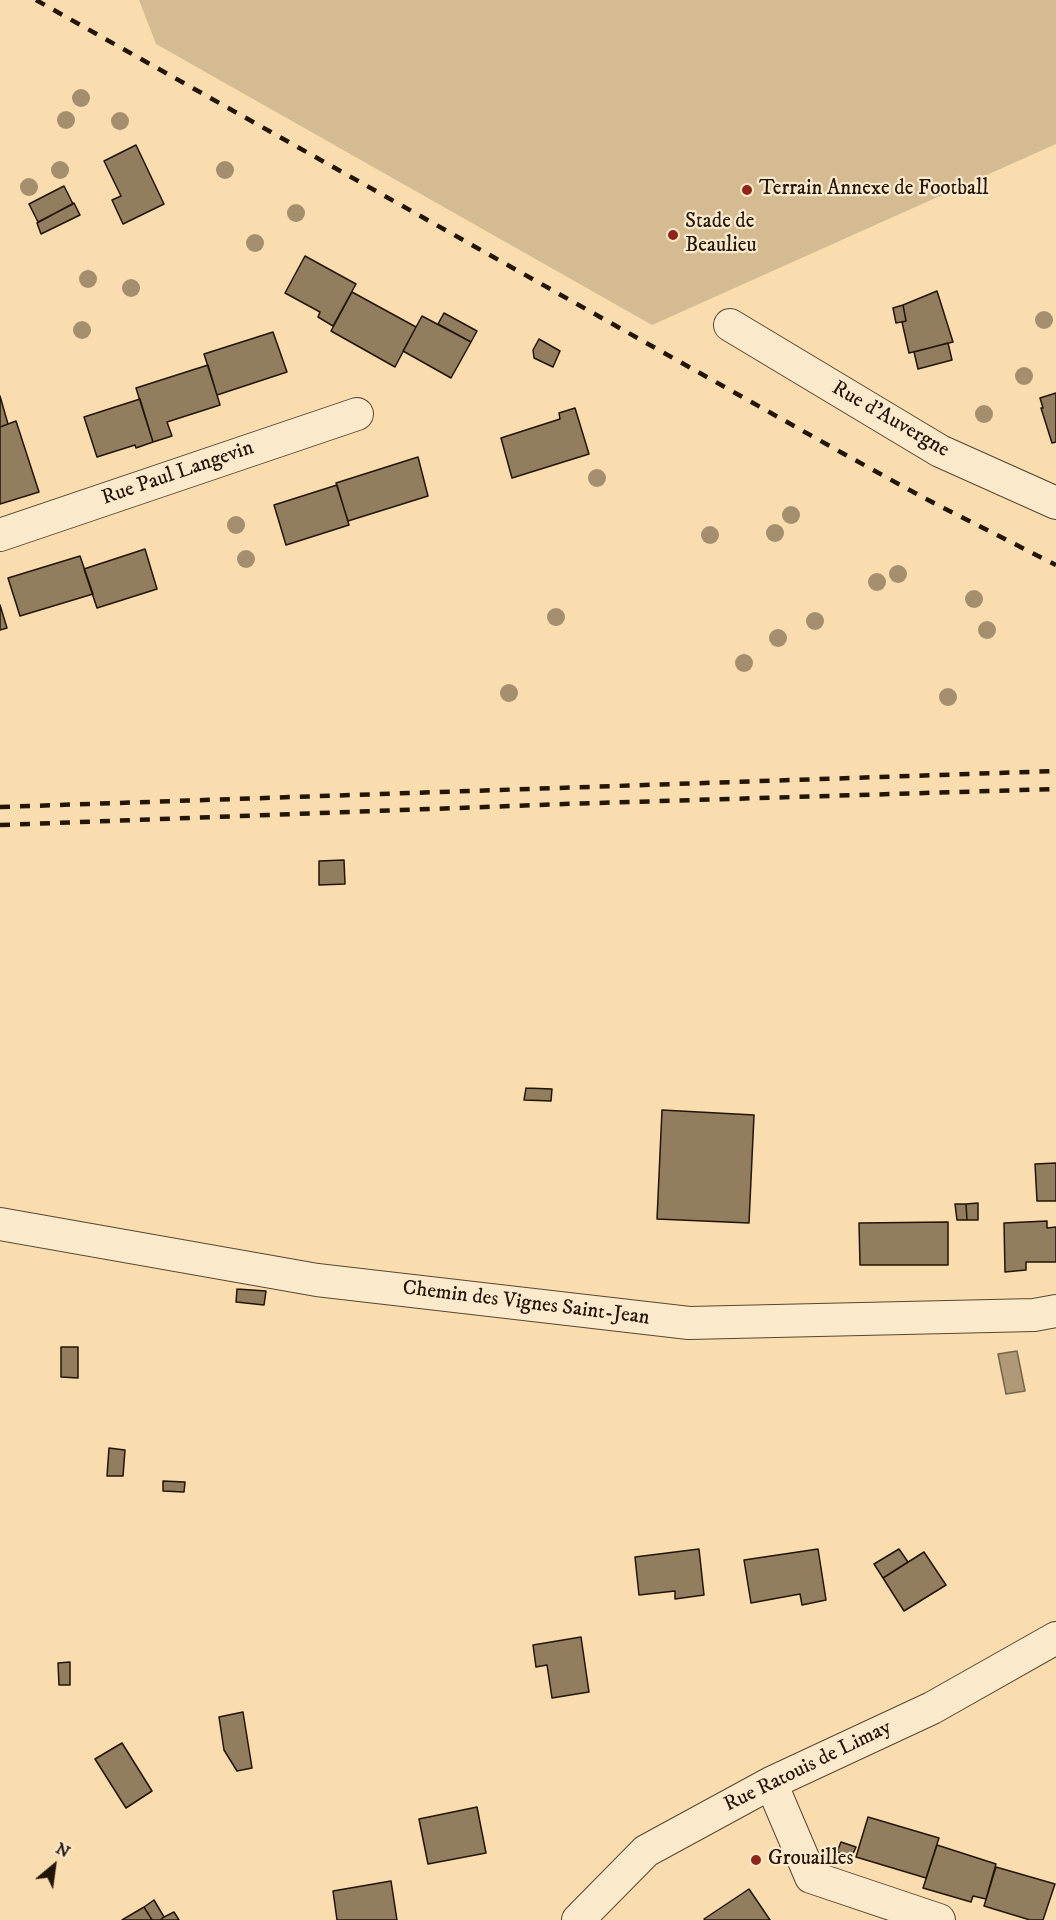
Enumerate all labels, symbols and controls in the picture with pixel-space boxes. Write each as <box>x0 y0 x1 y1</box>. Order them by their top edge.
place label: Terrain Annexe de Football <box>759 177 989 203</box>
marker: Terrain Annexe de Football <box>740 183 754 197</box>
place label: Stade de Beaulieu <box>685 210 757 260</box>
marker: Stade de Beaulieu <box>666 228 680 242</box>
street label: Rue d'Auvergne <box>827 376 953 464</box>
street label: Rue Paul Langevin <box>99 436 257 512</box>
street label: Chemin des Vignes Saint-Jean <box>401 1276 651 1332</box>
street label: Rue Ratouis de Limay <box>720 1716 896 1818</box>
north arrow <box>24 1836 84 1896</box>
text: N <box>52 1838 73 1862</box>
place label: Grouailles <box>768 1847 853 1873</box>
marker: Grouailles <box>749 1853 763 1867</box>

